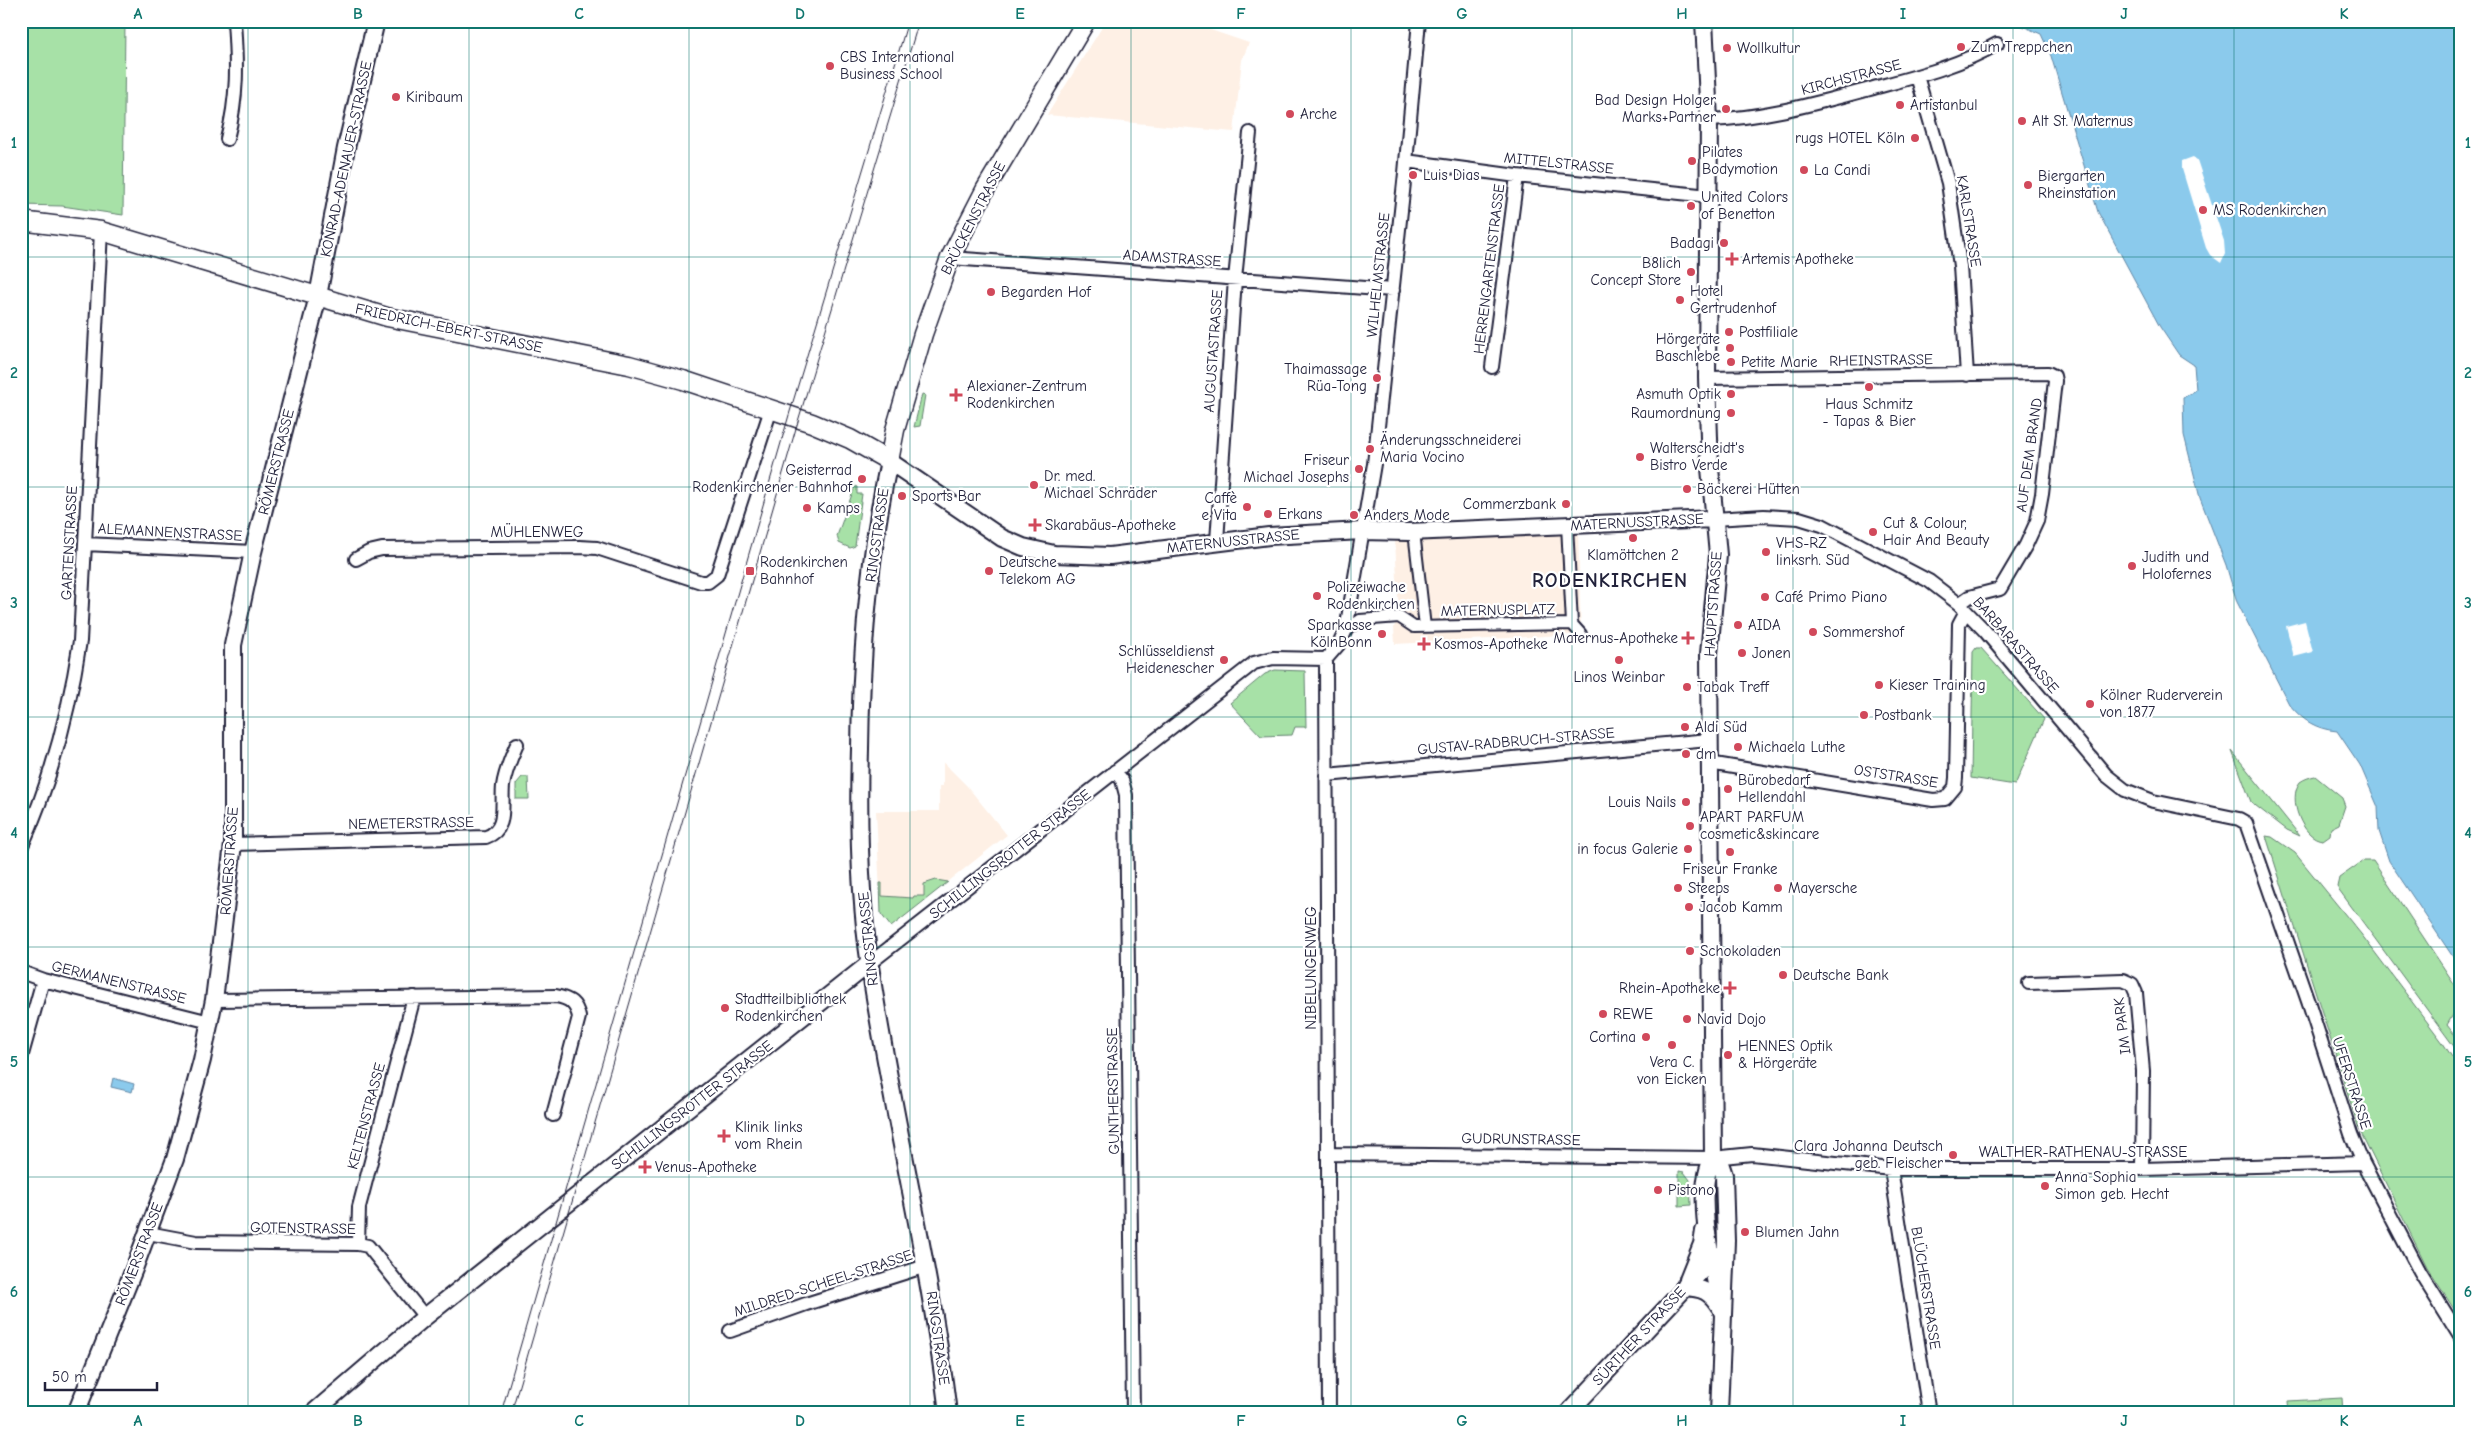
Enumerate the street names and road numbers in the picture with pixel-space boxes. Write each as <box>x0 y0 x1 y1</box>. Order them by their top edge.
street label: KIRCHSTRASSE <box>1799 55 1903 99</box>
street label: KONRAD-ADENAUER-STRASSE <box>316 59 376 259</box>
street label: MITTELSTRASSE <box>1503 148 1615 178</box>
street label: BRÜCKENSTRASSE <box>937 158 1009 278</box>
street label: KARLSTRASSE <box>1953 174 1985 268</box>
street label: HERRENGARTENSTRASSE <box>1470 183 1508 355</box>
street label: WILHELMSTRASSE <box>1362 212 1394 338</box>
street label: ADAMSTRASSE <box>1122 246 1222 270</box>
street label: AUGUSTASTRASSE <box>1200 289 1226 413</box>
street label: FRIEDRICH-EBERT-STRASSE <box>354 299 544 357</box>
street label: RHEINSTRASSE <box>1829 350 1933 370</box>
street label: AUF DEM BRAND <box>2012 397 2046 513</box>
street label: RÖMERSTRASSE <box>254 407 298 517</box>
street label: GARTENSTRASSE <box>57 485 81 601</box>
street label: RINGSTRASSE <box>861 487 893 583</box>
street label: MATERNUSSTRASSE <box>1570 510 1704 534</box>
street label: ALEMANNENSTRASSE <box>97 519 243 545</box>
street label: MÜHLENWEG <box>491 523 584 541</box>
street label: MATERNUSSTRASSE <box>1165 525 1301 557</box>
street label: HAUPTSTRASSE <box>1700 551 1726 657</box>
street label: BARBARASTRASSE <box>1969 593 2063 697</box>
street label: MATERNUSPLATZ <box>1441 600 1556 620</box>
street label: GUSTAV-RADBRUCH-STRASSE <box>1417 723 1615 759</box>
street label: OSTSTRASSE <box>1853 760 1939 792</box>
street label: SCHILLINGSROTTER STRASSE <box>926 785 1094 923</box>
street label: RÖMERSTRASSE <box>216 806 242 916</box>
street label: NEMETERSTRASSE <box>348 813 474 833</box>
street label: RINGSTRASSE <box>854 891 882 987</box>
street label: NIBELUNGENWEG <box>1302 906 1320 1030</box>
street label: GERMANENSTRASSE <box>50 957 188 1007</box>
street label: IM PARK <box>2110 996 2134 1056</box>
street label: GUNTHERSTRASSE <box>1103 1027 1123 1155</box>
street label: UFERSTRASSE <box>2329 1034 2375 1132</box>
street label: SCHILLINGSROTTER STRASSE <box>608 1036 776 1174</box>
street label: KELTENSTRASSE <box>343 1061 389 1171</box>
street label: GUDRUNSTRASSE <box>1461 1129 1581 1149</box>
street label: WALTHER-RATHENAU-STRASSE <box>1979 1143 2187 1161</box>
street label: RÖMERSTRASSE <box>111 1200 167 1308</box>
street label: GOTENSTRASSE <box>250 1218 356 1238</box>
street label: BLÜCHERSTRASSE <box>1907 1225 1945 1351</box>
street label: MILDRED-SCHEEL-STRASSE <box>731 1246 915 1320</box>
street label: SÜRTHER STRASSE <box>1589 1283 1689 1389</box>
street label: RINGSTRASSE <box>922 1290 954 1386</box>

